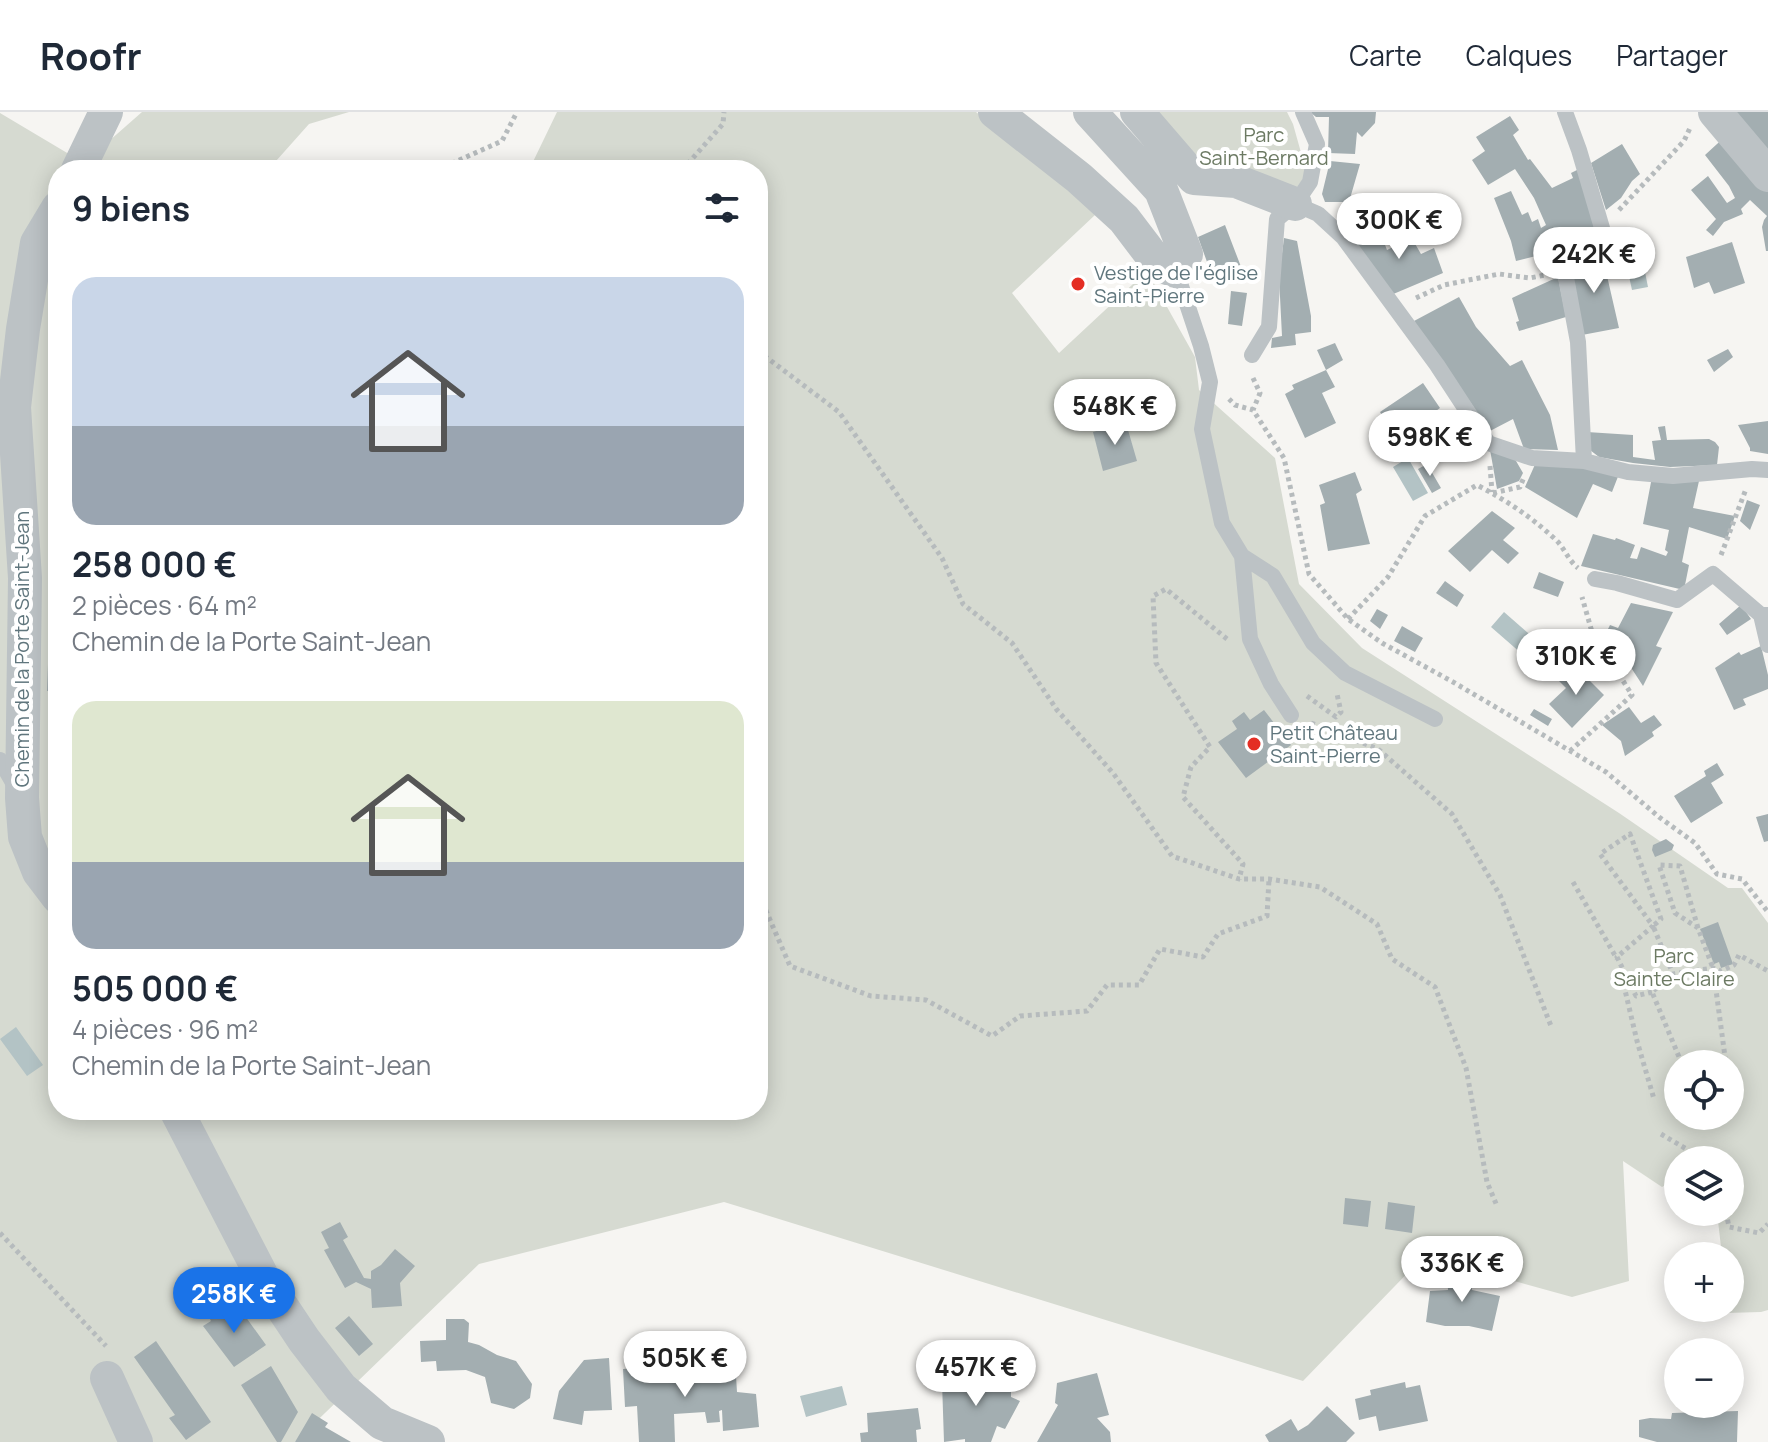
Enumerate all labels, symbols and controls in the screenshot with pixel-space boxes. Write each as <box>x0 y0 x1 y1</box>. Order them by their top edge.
text: Roofr <box>40 29 142 81</box>
text: Carte <box>1349 36 1422 74</box>
text: Calques <box>1466 36 1572 74</box>
text: Partager <box>1616 36 1728 74</box>
park label: Parc Saint-Bernard <box>1199 121 1329 171</box>
text: 9 biens <box>72 185 190 231</box>
icon: filters <box>700 186 744 230</box>
pin: 300K € <box>1334 193 1464 261</box>
text: 300K € <box>1355 201 1443 237</box>
pin: 242K € <box>1529 227 1659 295</box>
text: 242K € <box>1551 235 1637 271</box>
place label: Vestige de l'église Saint-Pierre <box>1094 259 1258 309</box>
marker: Vestige de l'église Saint-Pierre <box>1069 275 1087 293</box>
icon: home <box>336 329 480 473</box>
pin: 548K € <box>1050 379 1180 447</box>
text: 548K € <box>1072 387 1158 423</box>
pin: 598K € <box>1365 410 1495 478</box>
text: 598K € <box>1387 418 1473 454</box>
street label: Chemin de la Porte Saint-Jean <box>8 511 35 787</box>
text: 258 000 € <box>72 541 237 587</box>
text: 2 pièces · 64 m² <box>72 587 257 623</box>
text: Chemin de la Porte Saint-Jean <box>72 623 431 659</box>
pin: 310K € <box>1511 629 1641 697</box>
text: 310K € <box>1535 637 1617 673</box>
place label: Petit Château Saint-Pierre <box>1270 719 1398 769</box>
marker: Petit Château Saint-Pierre <box>1245 735 1263 753</box>
icon: home <box>336 753 480 897</box>
park label: Parc Sainte-Claire <box>1613 942 1735 992</box>
text: 505 000 € <box>72 965 238 1011</box>
text: 4 pièces · 96 m² <box>72 1011 258 1047</box>
text: Chemin de la Porte Saint-Jean <box>72 1047 431 1083</box>
map controls <box>1664 1050 1744 1418</box>
button: locate <box>1664 1050 1744 1130</box>
button: layers <box>1664 1146 1744 1226</box>
pin: 336K € <box>1397 1236 1527 1304</box>
button: + <box>1664 1242 1744 1322</box>
text: 336K € <box>1419 1244 1505 1280</box>
pin: 258K € <box>169 1267 299 1335</box>
text: 258K € <box>191 1275 277 1311</box>
pin: 505K € <box>620 1331 750 1399</box>
button: − <box>1664 1338 1744 1418</box>
text: 505K € <box>642 1339 728 1375</box>
pin: 457K € <box>911 1340 1041 1408</box>
text: 457K € <box>934 1348 1018 1384</box>

